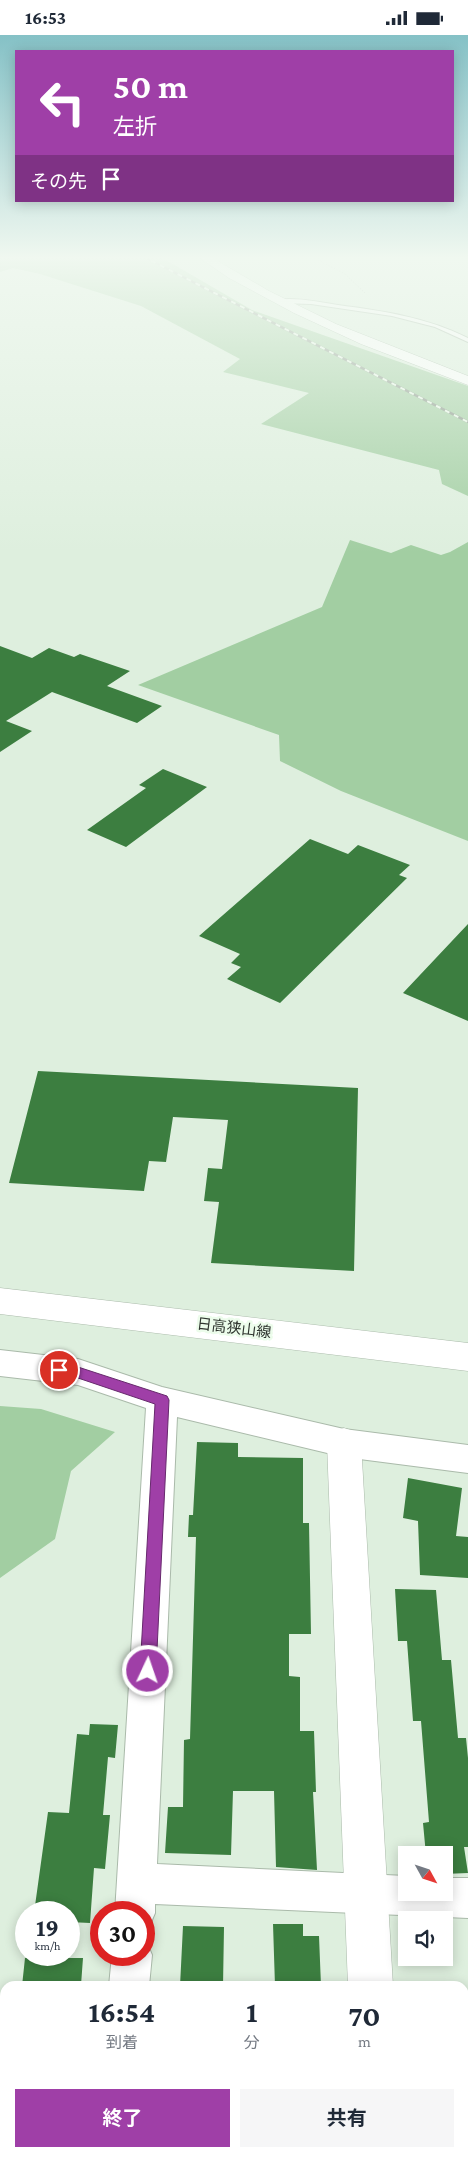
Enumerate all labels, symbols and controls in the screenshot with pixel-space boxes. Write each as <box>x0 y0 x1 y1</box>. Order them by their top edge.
text: 16:53 <box>25 7 66 28</box>
text: 50 m <box>113 67 188 106</box>
icon: left <box>30 70 95 135</box>
text: 左折 <box>113 114 157 139</box>
icon: arrive <box>97 165 125 193</box>
text: その先 <box>30 171 87 192</box>
street label: 日高狭山線 <box>196 1315 272 1341</box>
pin <box>38 1349 80 1391</box>
icon: arrive <box>45 1356 73 1384</box>
position arrow <box>121 1644 173 1696</box>
north arrow <box>398 1846 452 1901</box>
map controls <box>398 1846 453 1966</box>
speed limit sign: 30 <box>90 1901 155 1966</box>
button: sound <box>398 1911 453 1966</box>
text: 19 <box>36 1914 59 1941</box>
text: km/h <box>35 1939 60 1953</box>
text: 16:54 <box>88 1995 155 2028</box>
text: 1 <box>246 1995 257 2028</box>
text: 70 <box>348 1999 381 2032</box>
text: m <box>358 2033 371 2050</box>
text: 到着 <box>106 2034 138 2051</box>
text: 分 <box>244 2034 260 2051</box>
button: 終了 <box>15 2089 230 2147</box>
button: 共有 <box>240 2089 454 2147</box>

